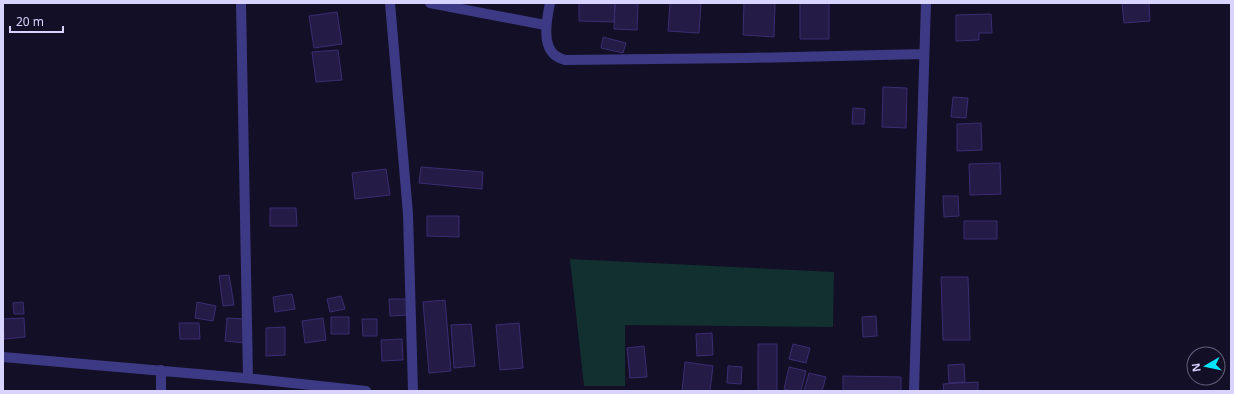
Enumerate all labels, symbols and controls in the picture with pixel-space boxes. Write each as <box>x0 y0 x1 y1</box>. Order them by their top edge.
scale bar <box>10 8 63 34</box>
text: 20 m <box>16 13 44 30</box>
north arrow <box>1186 346 1226 386</box>
text: N <box>1188 362 1204 373</box>

